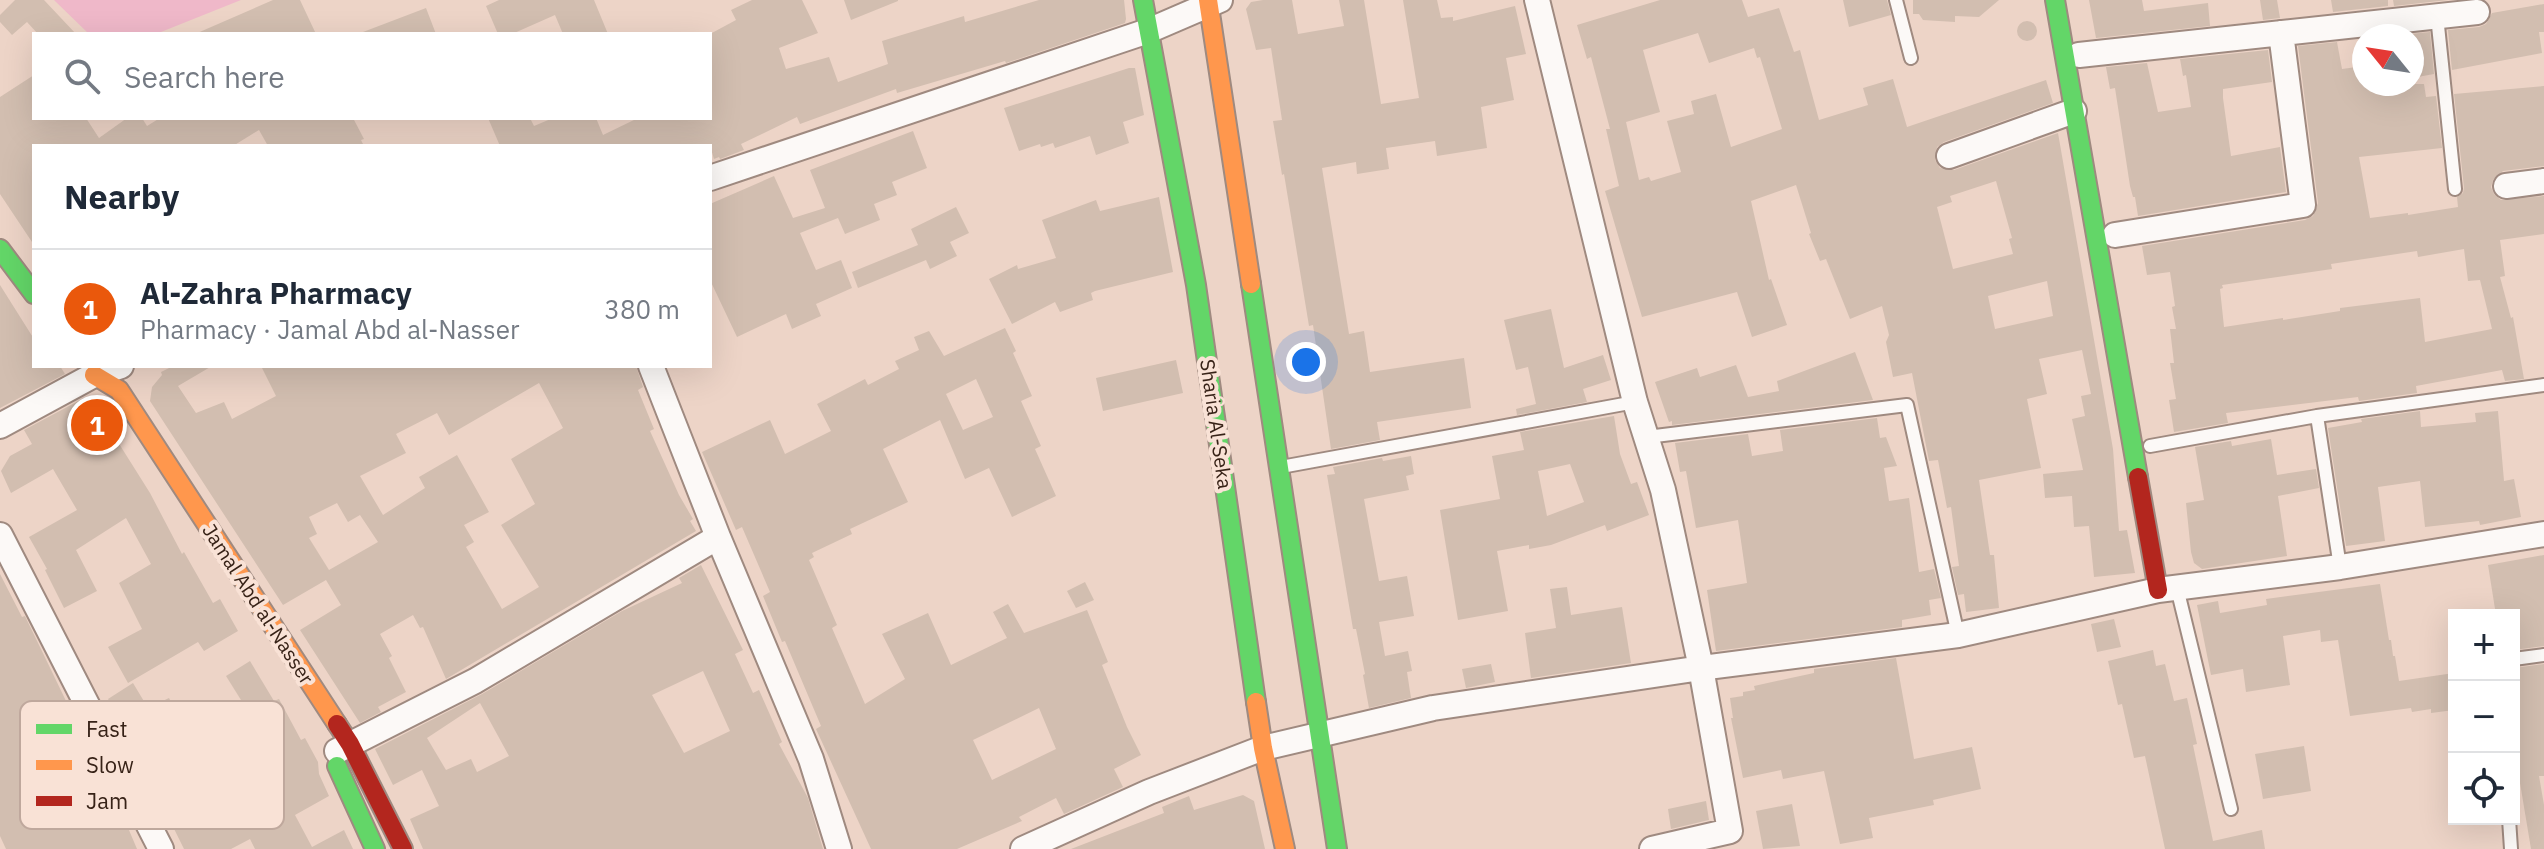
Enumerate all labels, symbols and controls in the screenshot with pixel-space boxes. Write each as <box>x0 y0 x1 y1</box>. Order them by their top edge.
north arrow <box>2352 24 2424 96</box>
search box <box>32 32 712 120</box>
icon: search <box>60 54 104 98</box>
text: Search here <box>124 57 285 96</box>
text: Nearby <box>64 174 179 218</box>
text: Al-Zahra Pharmacy <box>140 273 412 312</box>
text: 1 <box>82 292 98 326</box>
text: 380 m <box>604 292 680 326</box>
text: Pharmacy · Jamal Abd al-Nasser <box>140 312 520 346</box>
your location <box>1286 342 1326 382</box>
street label: Sharia Al-Seka <box>1194 357 1239 491</box>
pin: 1 <box>71 395 123 455</box>
street label: Jamal Abd al-Nasser <box>196 518 320 689</box>
map controls <box>2448 609 2520 825</box>
button: + <box>2448 609 2520 681</box>
button: − <box>2448 681 2520 753</box>
legend <box>20 701 284 829</box>
text: Fast <box>86 714 127 743</box>
text: Slow <box>86 750 134 779</box>
button: locate <box>2448 753 2520 825</box>
text: Jam <box>86 786 128 815</box>

